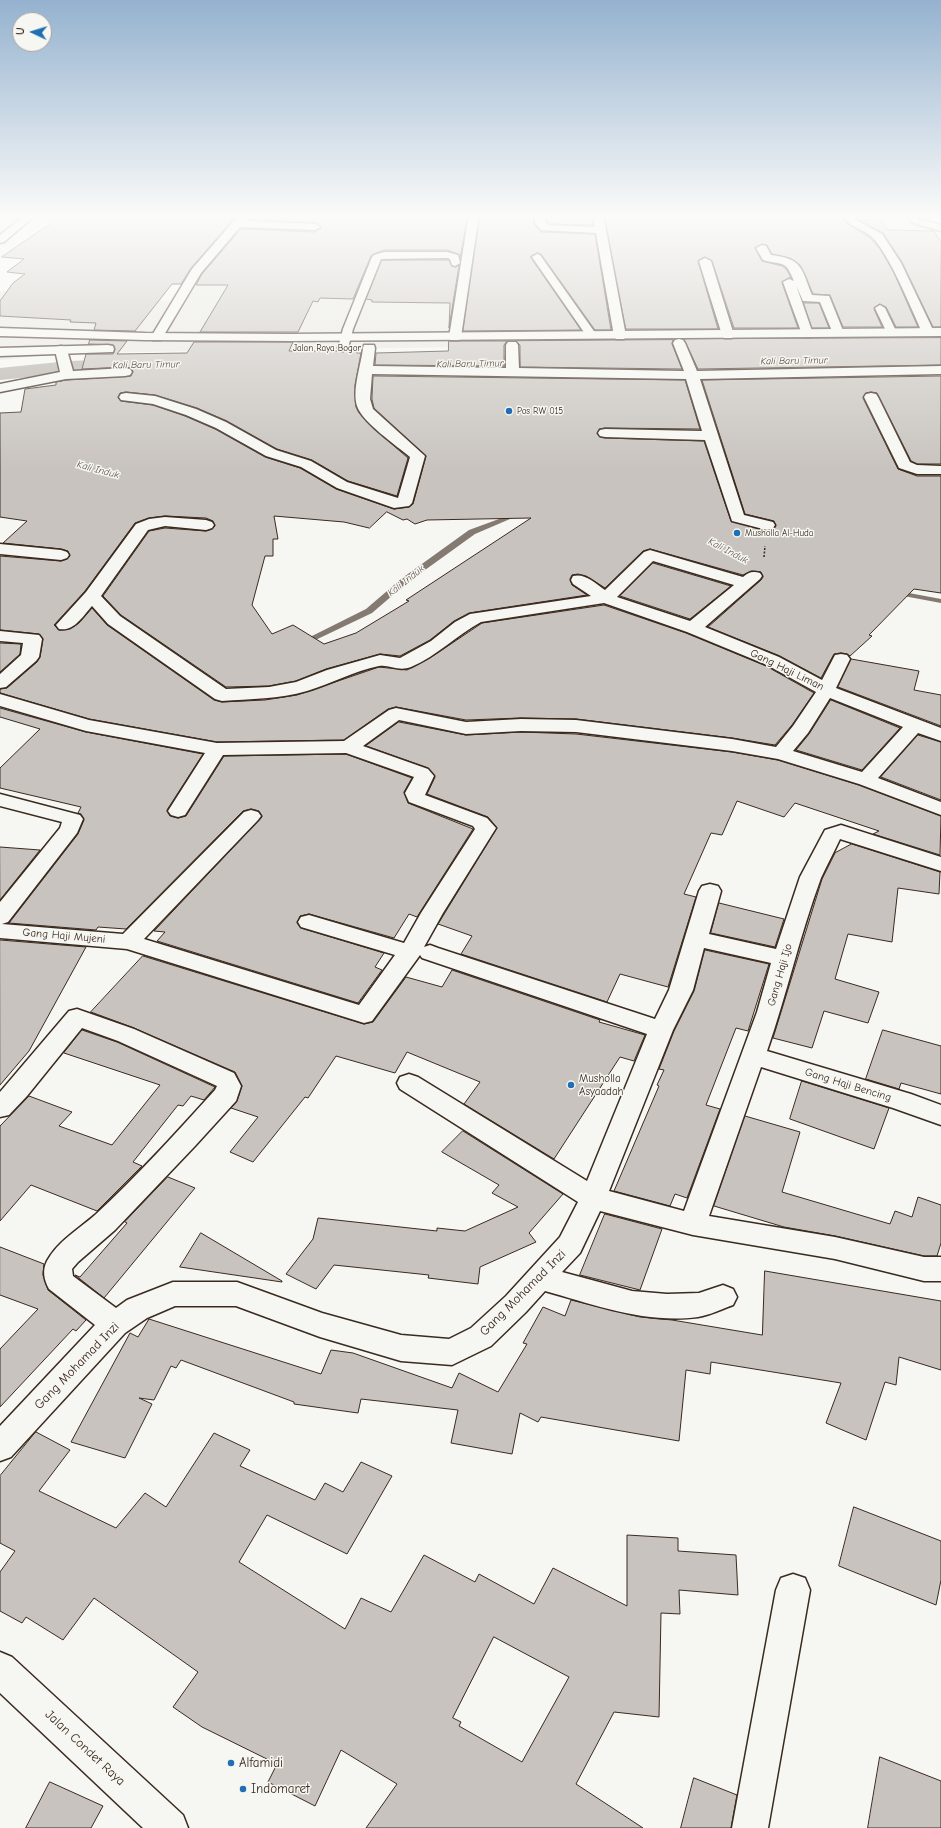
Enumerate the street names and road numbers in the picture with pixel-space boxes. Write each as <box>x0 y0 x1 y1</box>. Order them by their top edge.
street label: Jalan Raya Bogor <box>293 343 361 353</box>
street label: Gang Haji Liman <box>748 646 826 694</box>
street label: Gang Haji Mujeni <box>22 926 106 946</box>
street label: Gang Haji Ijo <box>765 942 795 1008</box>
street label: Gang Haji Bencing <box>803 1066 893 1104</box>
street label: Gang Mohamad Inzi <box>477 1247 569 1339</box>
street label: Gang Mohamad Inzi <box>31 1319 123 1413</box>
street label: Jalan Condet Raya <box>42 1707 128 1789</box>

